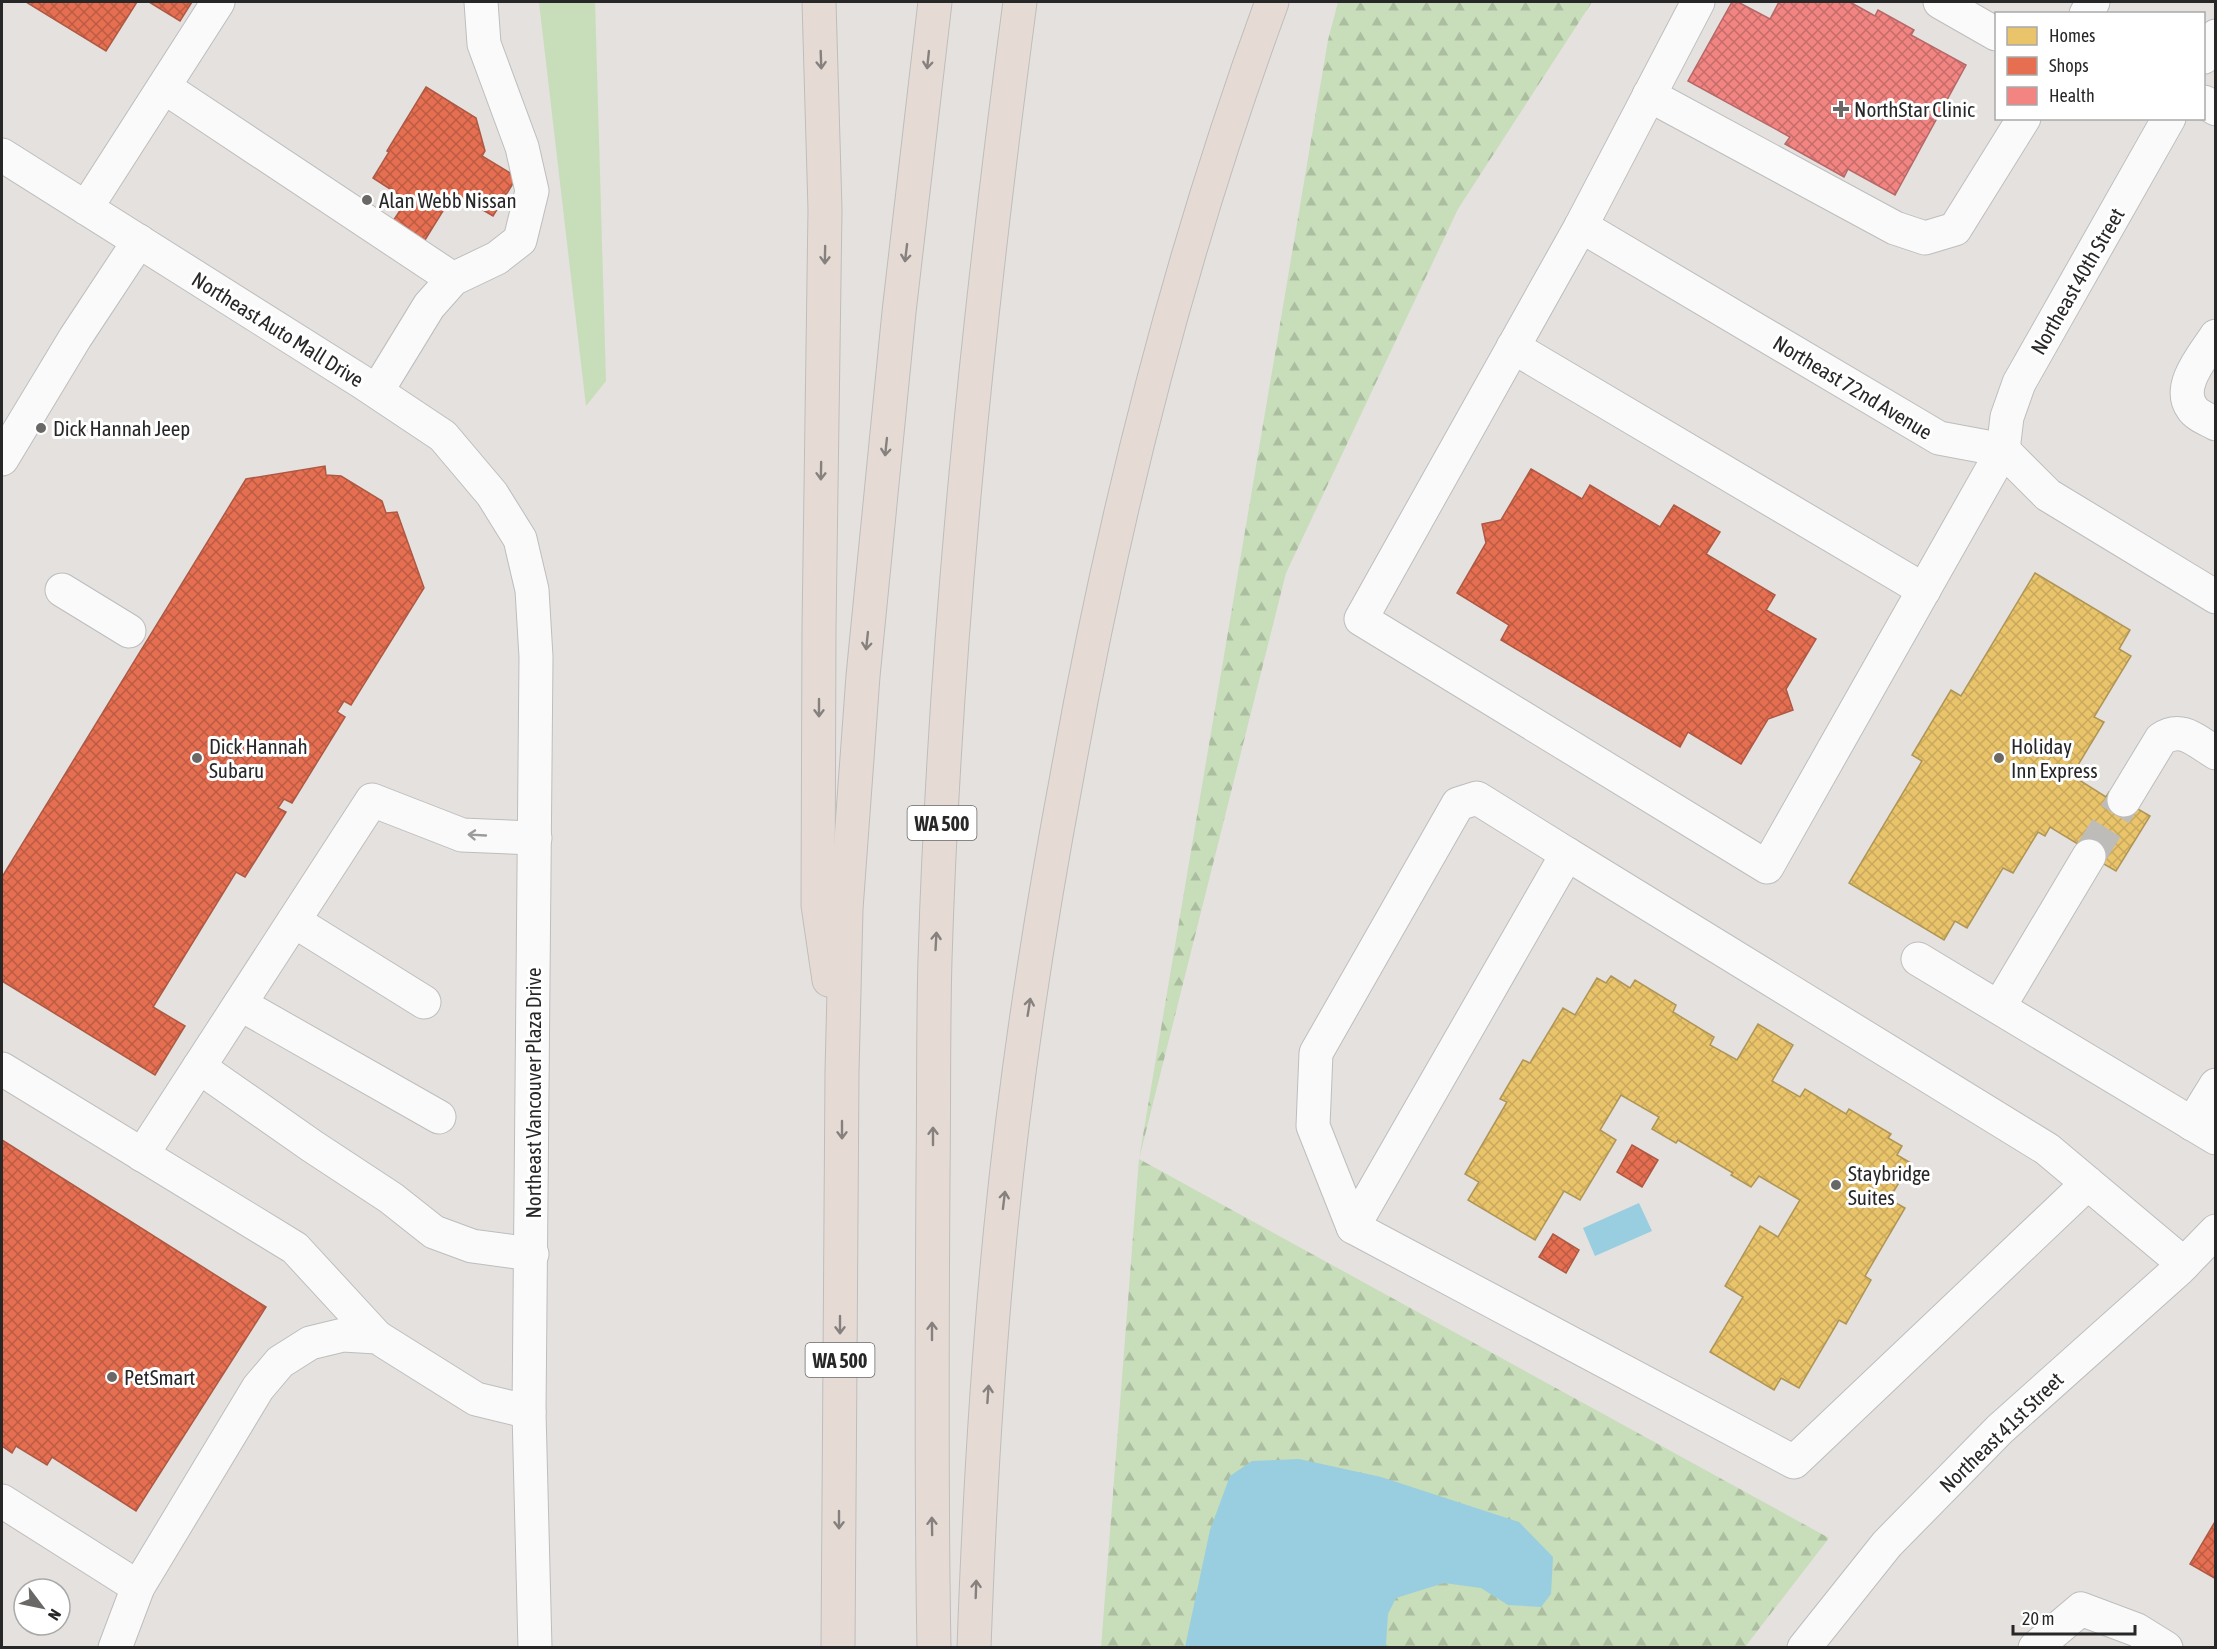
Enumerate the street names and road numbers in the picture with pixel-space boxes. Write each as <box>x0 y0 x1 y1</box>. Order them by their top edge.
street label: Northeast 40th Street <box>2025 204 2129 358</box>
street label: Northeast Auto Mall Drive <box>188 266 368 392</box>
street label: Northeast 72nd Avenue <box>1769 330 1937 444</box>
road number: WA 500 <box>908 806 976 840</box>
street label: Northeast Vancouver Plaza Drive <box>521 967 545 1219</box>
road number: WA 500 <box>806 1343 874 1377</box>
street label: Northeast 41st Street <box>1934 1367 2068 1497</box>

